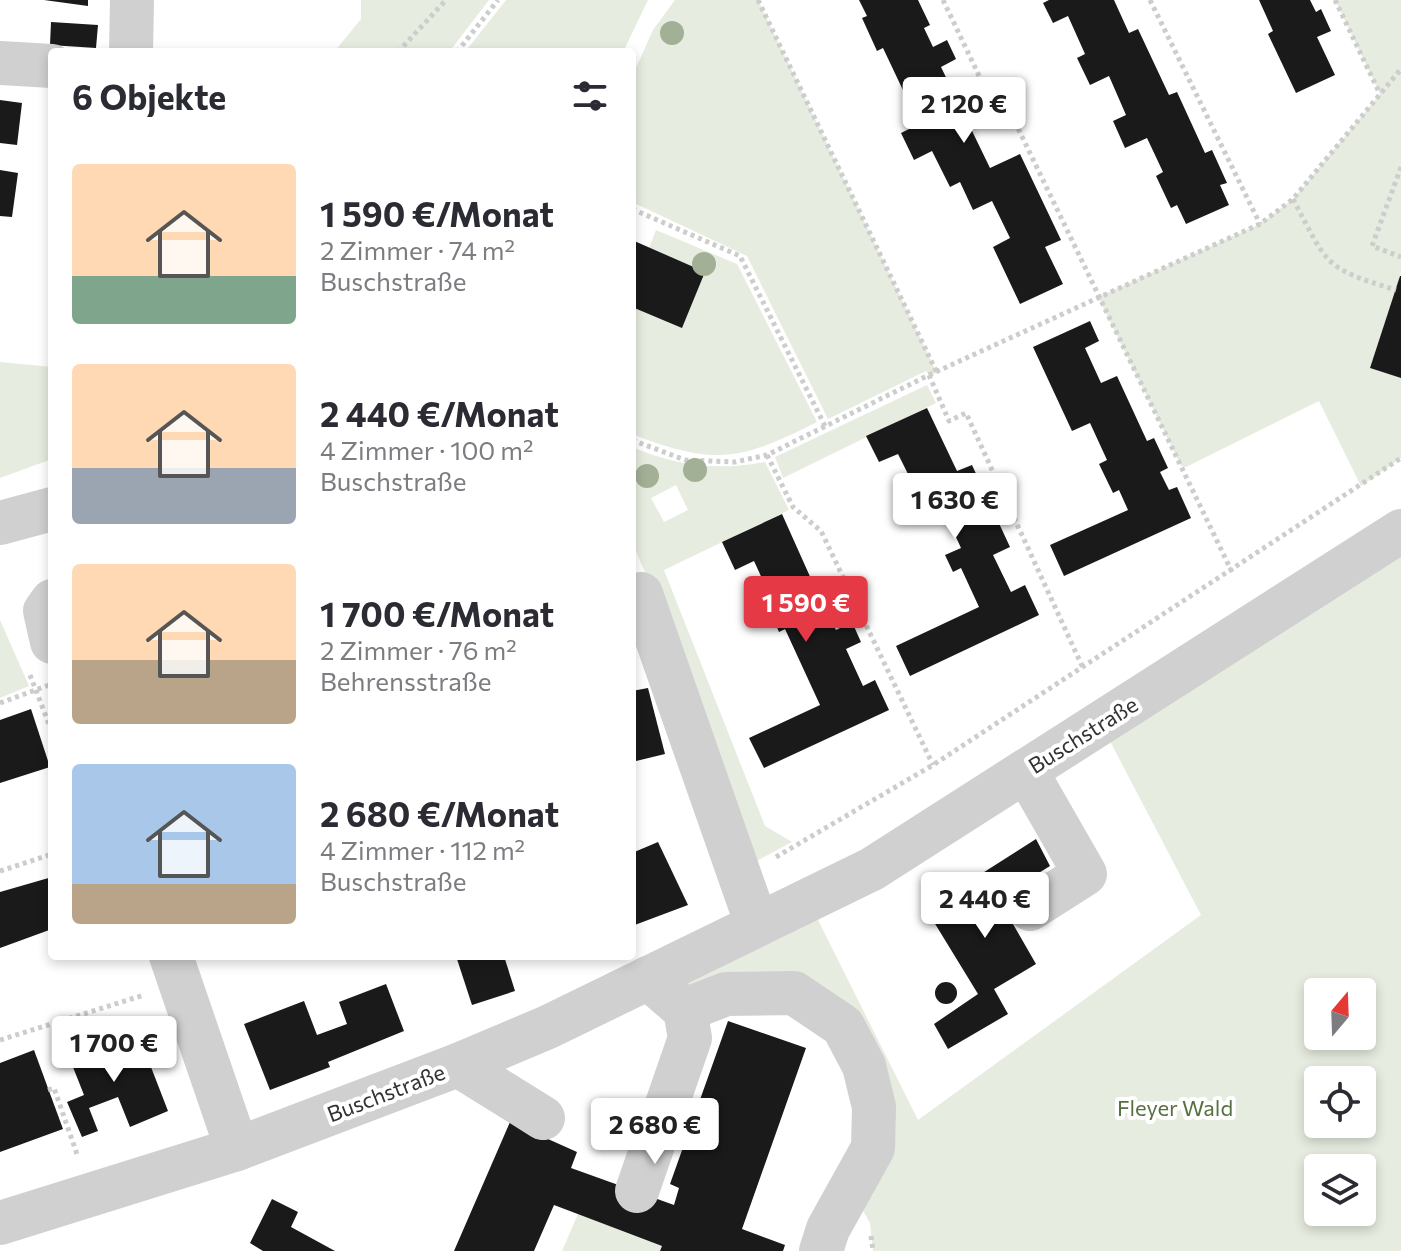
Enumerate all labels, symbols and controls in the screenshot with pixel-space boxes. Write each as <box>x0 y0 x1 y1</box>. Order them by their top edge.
icon: filters <box>568 74 612 118</box>
text: 6 Objekte <box>72 75 226 117</box>
pin: 2 120 € <box>890 77 1038 145</box>
text: 2 120 € <box>921 87 1007 118</box>
text: 1 590 €/Monat <box>320 192 554 234</box>
icon: home <box>136 196 232 292</box>
text: 2 Zimmer · 74 m² <box>320 234 515 265</box>
text: Buschstraße <box>320 265 467 296</box>
text: 2 440 €/Monat <box>320 392 559 434</box>
icon: home <box>136 396 232 492</box>
text: 4 Zimmer · 100 m² <box>320 434 533 465</box>
text: Buschstraße <box>320 465 467 496</box>
pin: 1 630 € <box>881 473 1029 541</box>
text: 1 630 € <box>911 483 999 514</box>
pin: 1 590 € <box>732 576 880 644</box>
text: 1 590 € <box>762 586 850 617</box>
text: 1 700 €/Monat <box>320 592 554 634</box>
icon: home <box>136 596 232 692</box>
text: 2 Zimmer · 76 m² <box>320 634 517 665</box>
text: Behrensstraße <box>320 665 491 696</box>
street label: Buschstraße <box>1023 690 1142 779</box>
text: 2 680 €/Monat <box>320 792 559 834</box>
icon: home <box>136 796 232 892</box>
text: 4 Zimmer · 112 m² <box>320 834 525 865</box>
text: Buschstraße <box>320 865 467 896</box>
pin: 2 440 € <box>911 872 1059 940</box>
text: 2 440 € <box>939 882 1031 913</box>
north arrow <box>1304 978 1376 1050</box>
map controls <box>1304 978 1376 1226</box>
pin: 1 700 € <box>40 1016 188 1084</box>
text: 1 700 € <box>70 1026 158 1057</box>
street label: Buschstraße <box>323 1058 449 1127</box>
button: locate <box>1304 1066 1376 1138</box>
park label: Fleyer Wald <box>1117 1094 1233 1121</box>
pin: 2 680 € <box>581 1098 729 1166</box>
text: 2 680 € <box>609 1108 701 1139</box>
button: layers <box>1304 1154 1376 1226</box>

